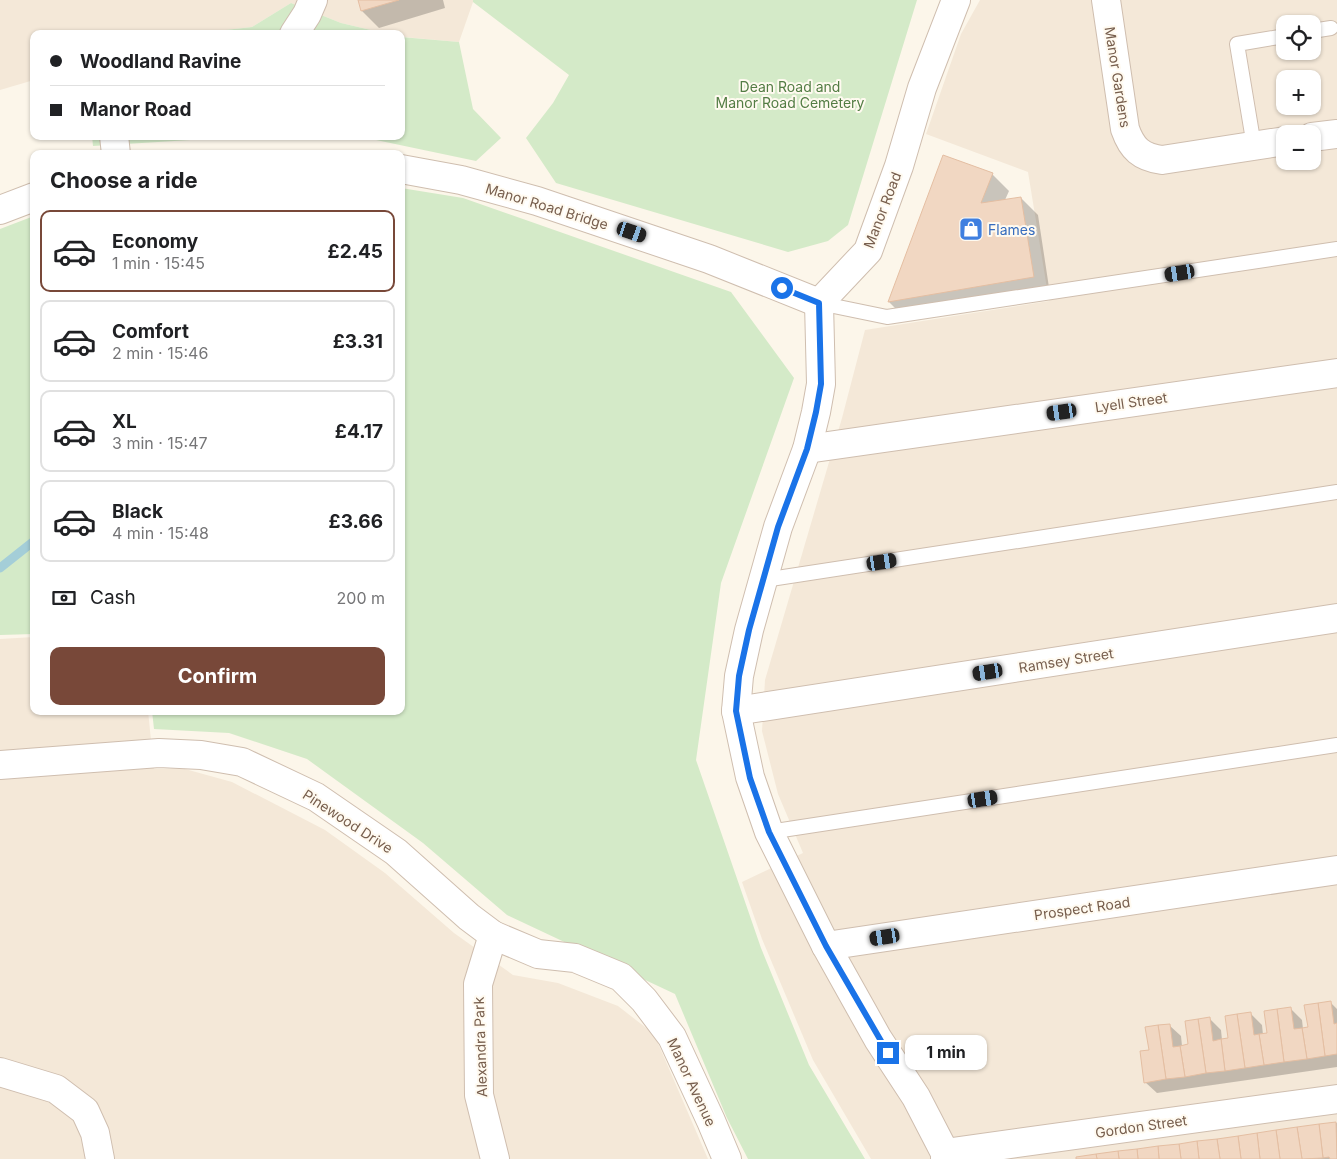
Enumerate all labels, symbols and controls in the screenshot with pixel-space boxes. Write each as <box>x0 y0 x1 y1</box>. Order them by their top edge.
map controls <box>1276 15 1321 170</box>
button: locate <box>1276 15 1321 60</box>
street label: Manor Gardens <box>1102 25 1134 129</box>
text: Woodland Ravine <box>80 50 241 73</box>
button: + <box>1276 70 1321 115</box>
park label: Dean Road and Manor Road Cemetery <box>716 78 865 111</box>
text: Manor Road <box>80 98 192 121</box>
button: − <box>1276 125 1321 170</box>
text: Choose a ride <box>50 167 198 193</box>
street label: Manor Road <box>860 170 904 250</box>
street label: Manor Road Bridge <box>484 179 610 233</box>
shop icon: Flames <box>958 216 984 242</box>
car <box>615 220 648 244</box>
place label: Flames <box>988 221 1035 238</box>
icon: car <box>52 229 97 274</box>
text: Economy <box>112 230 198 253</box>
text: £2.45 <box>328 240 383 263</box>
text: 1 min · 15:45 <box>112 253 205 273</box>
car <box>1164 263 1195 283</box>
route start <box>771 277 793 299</box>
icon: car <box>52 319 97 364</box>
text: Comfort <box>112 320 189 343</box>
text: £3.31 <box>333 330 383 353</box>
text: 2 min · 15:46 <box>112 343 208 363</box>
street label: Lyell Street <box>1094 388 1169 415</box>
car <box>1046 402 1077 422</box>
icon: car <box>52 409 97 454</box>
text: XL <box>112 410 137 433</box>
text: £4.17 <box>335 420 383 443</box>
text: 3 min · 15:47 <box>112 433 208 453</box>
icon: car <box>52 499 97 544</box>
text: Black <box>112 500 163 523</box>
text: £3.66 <box>329 510 383 533</box>
text: 4 min · 15:48 <box>112 523 209 543</box>
car <box>866 552 897 572</box>
icon: cash <box>50 584 78 612</box>
text: Cash <box>90 586 136 609</box>
text: 200 m <box>337 588 385 608</box>
street label: Ramsey Street <box>1017 644 1115 676</box>
button: Confirm <box>50 647 385 705</box>
car <box>972 662 1003 682</box>
street label: Pinewood Drive <box>300 786 396 856</box>
car <box>967 789 998 809</box>
street label: Prospect Road <box>1033 893 1131 923</box>
car <box>869 927 900 947</box>
street label: Alexandra Park <box>470 996 490 1097</box>
street label: Manor Avenue <box>664 1035 720 1129</box>
callout: 1 min <box>906 1036 988 1070</box>
route end <box>877 1042 899 1064</box>
text: 1 min <box>926 1042 966 1062</box>
street label: Gordon Street <box>1094 1111 1188 1141</box>

